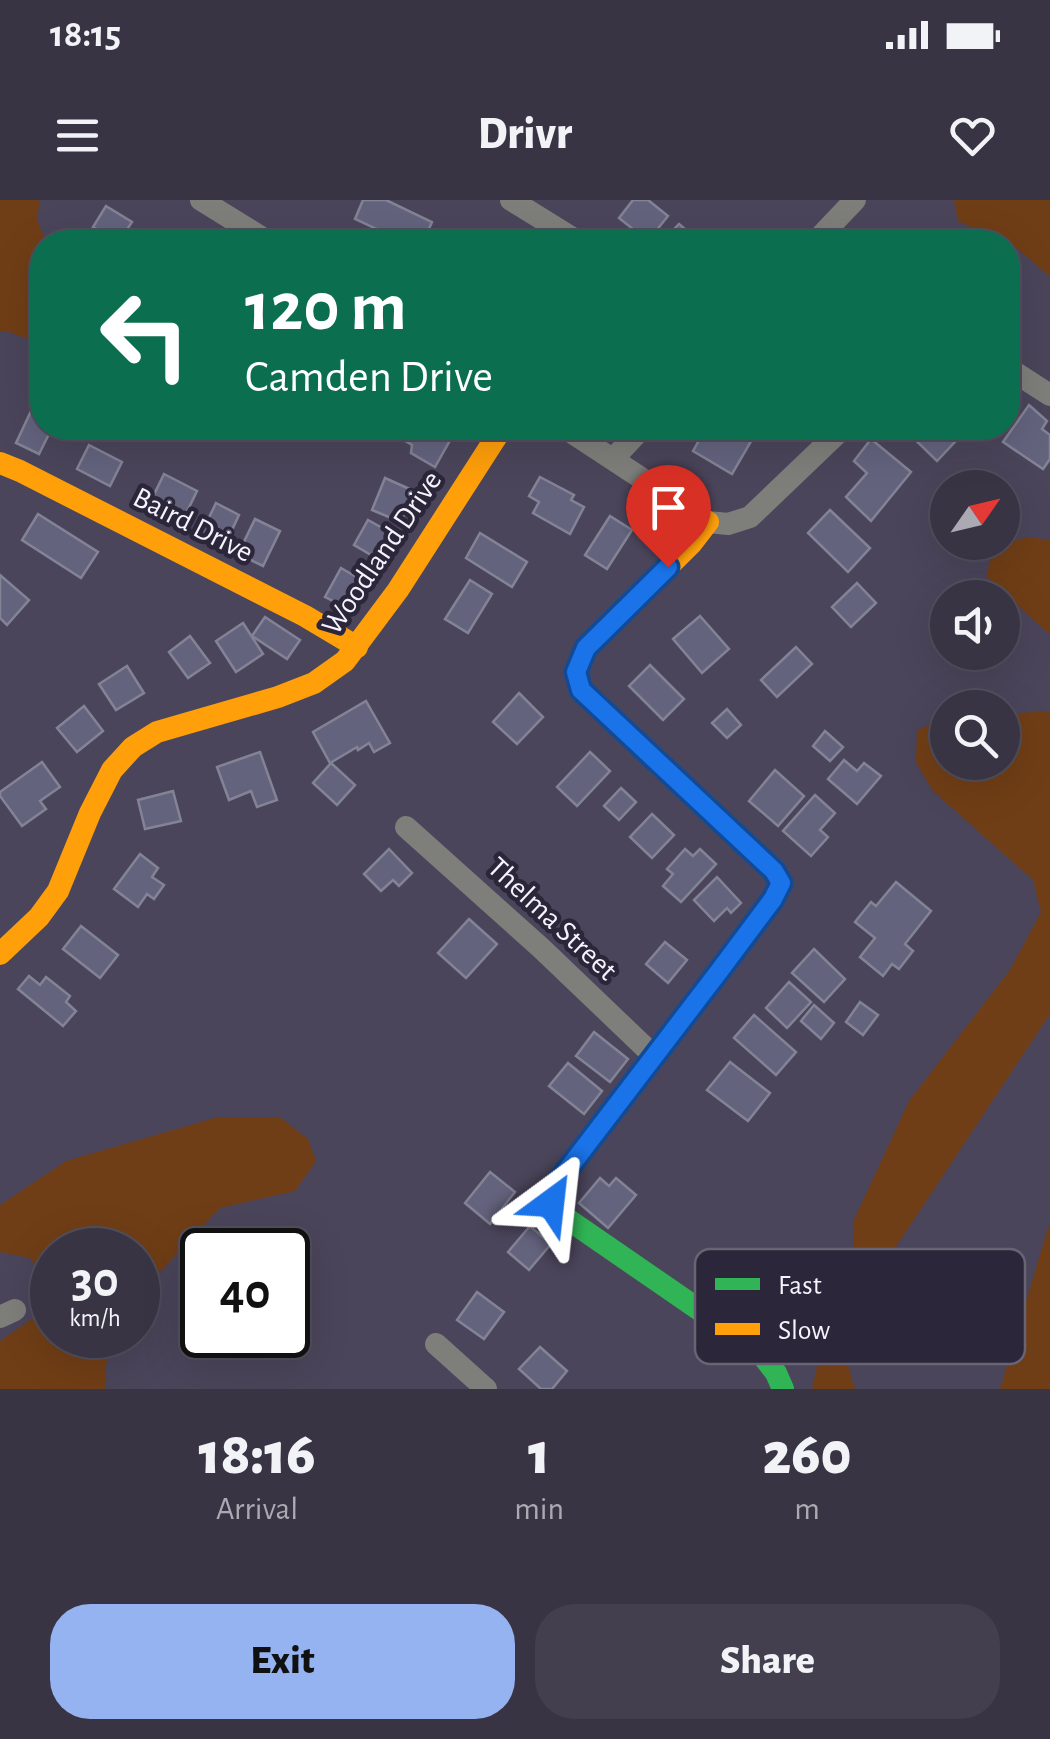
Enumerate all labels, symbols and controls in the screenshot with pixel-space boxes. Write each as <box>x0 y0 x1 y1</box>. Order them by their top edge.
text: 18:15 <box>50 16 121 54</box>
icon: menu <box>50 108 105 163</box>
icon: heart <box>945 108 1000 163</box>
text: Drivr <box>478 112 572 157</box>
icon: left <box>80 270 210 400</box>
text: 120 m <box>245 273 407 343</box>
text: Camden Drive <box>245 355 493 400</box>
pin <box>626 465 711 568</box>
street label: Woodland Drive <box>316 466 448 640</box>
north arrow <box>930 470 1020 560</box>
map controls <box>930 470 1020 780</box>
icon: arrive <box>641 480 696 535</box>
street label: Baird Drive <box>128 482 258 568</box>
button: sound <box>930 580 1020 670</box>
button: search <box>930 690 1020 780</box>
street label: Thelma Street <box>482 852 623 986</box>
position arrow <box>499 1151 603 1255</box>
speed limit sign: 40 <box>180 1228 310 1358</box>
legend <box>695 1249 1025 1364</box>
text: 30 <box>71 1256 119 1306</box>
text: Fast <box>778 1272 822 1300</box>
text: km/h <box>69 1306 121 1331</box>
text: Slow <box>778 1317 830 1345</box>
text: 18:16 <box>198 1425 316 1485</box>
text: 1 <box>528 1425 550 1485</box>
text: 260 <box>762 1425 852 1485</box>
text: Arrival <box>216 1493 298 1525</box>
text: min <box>514 1493 564 1525</box>
text: m <box>794 1493 820 1525</box>
button: Exit <box>50 1604 515 1719</box>
button: Share <box>535 1604 1000 1719</box>

